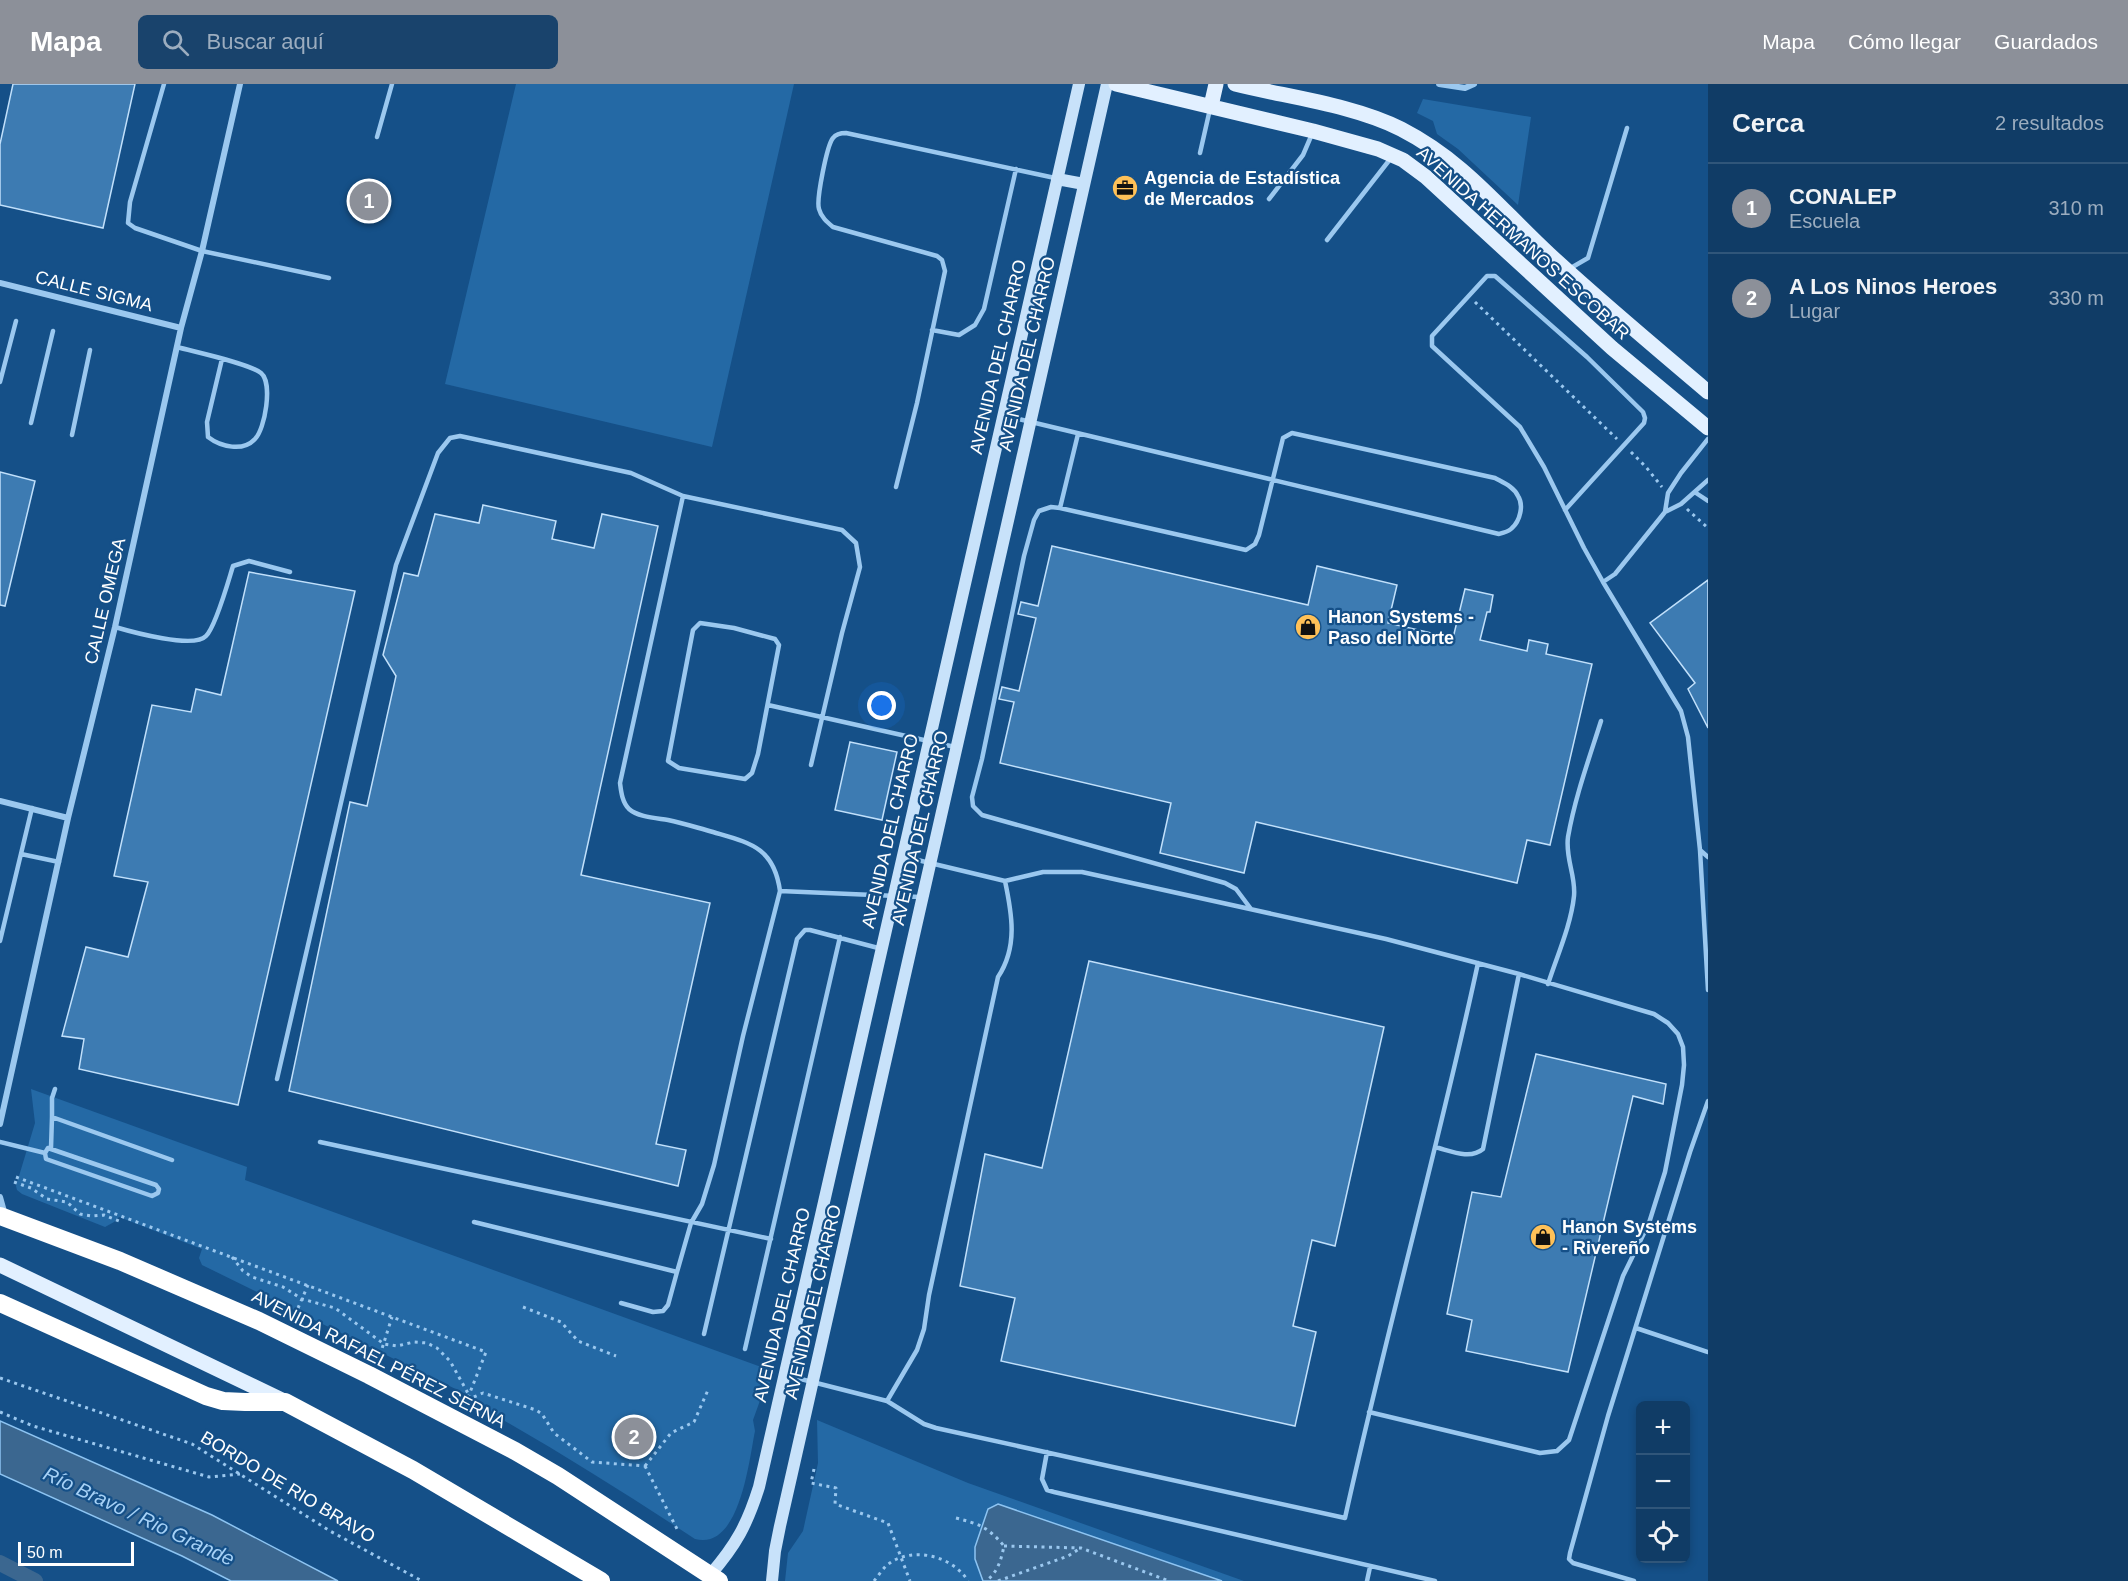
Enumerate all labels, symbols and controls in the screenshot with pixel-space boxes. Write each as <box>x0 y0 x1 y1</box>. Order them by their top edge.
search box <box>138 15 558 69</box>
text: Mapa <box>30 26 102 57</box>
icon: search <box>159 26 192 59</box>
text: Buscar aquí <box>207 29 324 54</box>
text: Mapa <box>1762 30 1815 53</box>
text: Cómo llegar <box>1848 30 1961 53</box>
text: Guardados <box>1994 30 2098 53</box>
text: Cerca <box>1732 108 1804 138</box>
text: 2 resultados <box>1995 112 2104 134</box>
street label: AVENIDA HERMANOS ESCOBAR <box>1413 142 1633 344</box>
place label: Agencia de Estadística de Mercados <box>1144 168 1341 209</box>
office icon: Agencia de Estadística de Mercados <box>1110 173 1140 203</box>
pin: 1 <box>350 178 388 224</box>
text: CONALEP <box>1789 184 1897 209</box>
text: 1 <box>1746 197 1757 219</box>
text: 310 m <box>2048 197 2104 219</box>
text: Escuela <box>1789 210 1860 232</box>
street label: AVENIDA DEL CHARRO <box>994 254 1060 454</box>
street label: AVENIDA DEL CHARRO <box>965 257 1031 457</box>
street label: CALLE SIGMA <box>33 267 155 315</box>
text: A Los Ninos Heroes <box>1789 274 1997 299</box>
text: 2 <box>1746 287 1757 309</box>
text: 330 m <box>2048 287 2104 309</box>
text: Lugar <box>1789 300 1840 322</box>
street label: CALLE OMEGA <box>81 536 129 666</box>
place label: Hanon Systems - Paso del Norte <box>1328 607 1474 648</box>
shop icon: Hanon Systems - Paso del Norte <box>1293 612 1323 642</box>
your location <box>867 691 896 720</box>
street label: AVENIDA DEL CHARRO <box>887 728 953 928</box>
street label: AVENIDA DEL CHARRO <box>857 731 923 931</box>
street label: AVENIDA DEL CHARRO <box>780 1202 846 1402</box>
street label: AVENIDA DEL CHARRO <box>749 1205 815 1405</box>
place label: Hanon Systems - Rivereño <box>1562 1217 1697 1258</box>
shop icon: Hanon Systems - Rivereño <box>1528 1222 1558 1252</box>
street label: AVENIDA RAFAEL PÉREZ SERNA <box>249 1286 509 1432</box>
map controls <box>1636 1401 1690 1563</box>
button: + <box>1636 1401 1690 1455</box>
pin: 2 <box>614 1414 654 1460</box>
street label: BORDO DE RIO BRAVO <box>197 1427 379 1547</box>
button: − <box>1636 1455 1690 1509</box>
water label: Río Bravo / Rio Grande <box>40 1462 238 1570</box>
button: locate <box>1636 1509 1690 1563</box>
scale bar <box>18 1539 134 1566</box>
text: 50 m <box>27 1544 63 1561</box>

